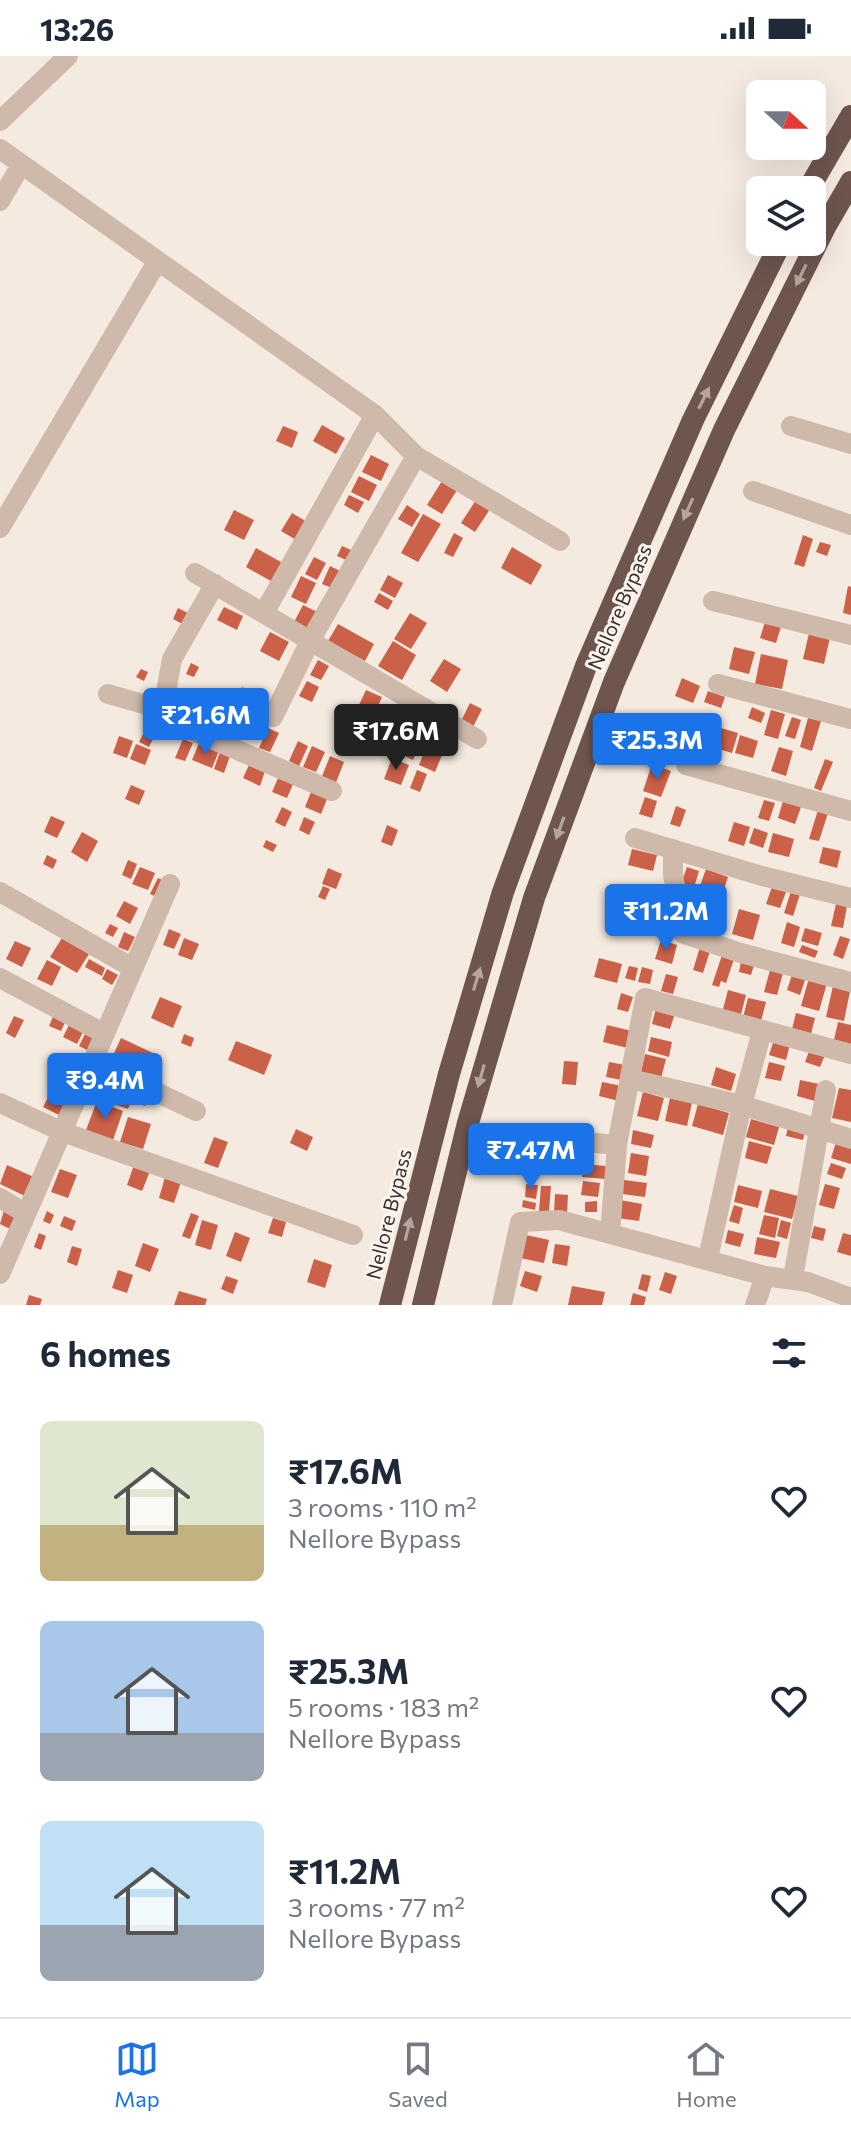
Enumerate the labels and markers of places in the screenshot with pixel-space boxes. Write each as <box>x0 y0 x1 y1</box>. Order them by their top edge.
pin: ₹21.6M <box>141 688 271 756</box>
pin: ₹17.6M <box>331 704 461 772</box>
pin: ₹25.3M <box>592 713 722 781</box>
pin: ₹11.2M <box>601 884 731 952</box>
pin: ₹9.4M <box>49 1053 161 1121</box>
pin: ₹7.47M <box>466 1123 596 1191</box>

